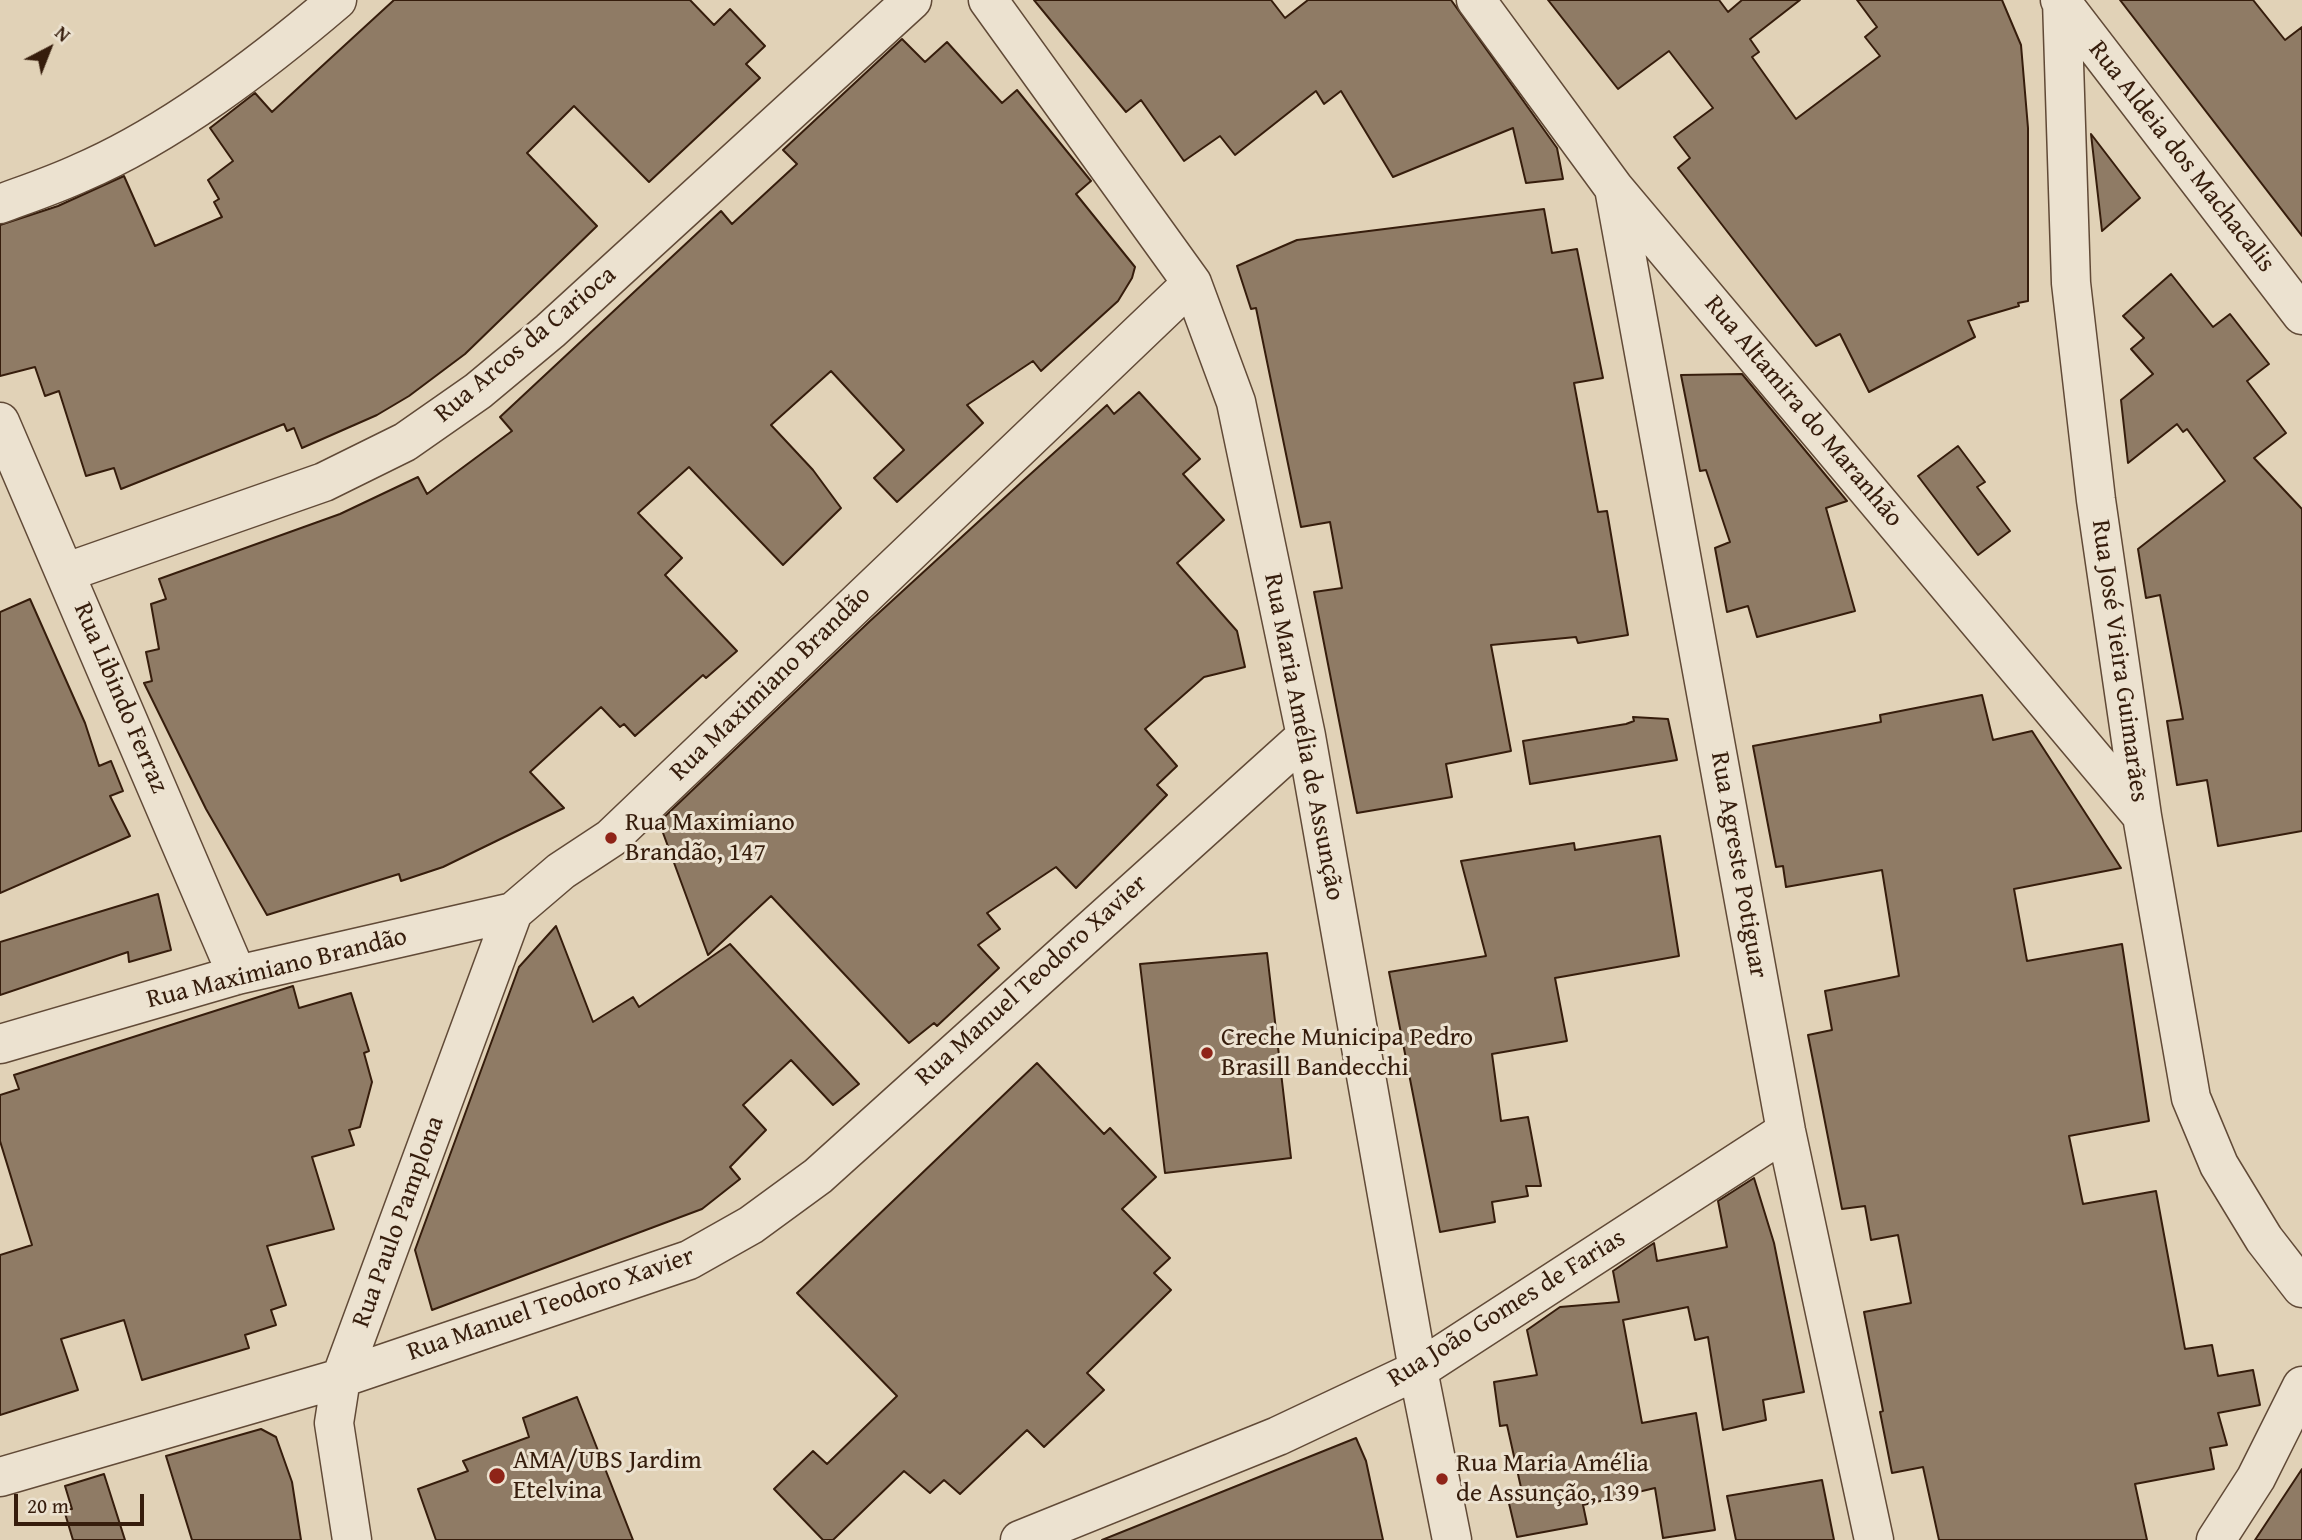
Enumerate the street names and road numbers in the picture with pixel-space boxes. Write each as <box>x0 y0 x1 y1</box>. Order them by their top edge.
street label: Rua Aldeia dos Machacalis <box>2081 35 2281 279</box>
street label: Rua Arcos da Carioca <box>429 260 623 430</box>
street label: Rua Altamira do Maranhão <box>1697 290 1909 534</box>
street label: Rua José Vieira Guimarães <box>2084 518 2154 804</box>
street label: Rua Maria Amélia de Assunção <box>1256 571 1350 903</box>
street label: Rua Maximiano Brandão <box>664 580 878 788</box>
street label: Rua Libindo Ferraz <box>66 598 174 798</box>
street label: Rua Agreste Potiguar <box>1703 749 1773 981</box>
street label: Rua Manuel Teodoro Xavier <box>910 869 1154 1093</box>
street label: Rua Maximiano Brandão <box>144 922 410 1016</box>
street label: Rua Paulo Pamplona <box>346 1112 452 1332</box>
street label: Rua João Gomes de Farias <box>1382 1223 1632 1395</box>
street label: Rua Manuel Teodoro Xavier <box>404 1241 698 1369</box>

